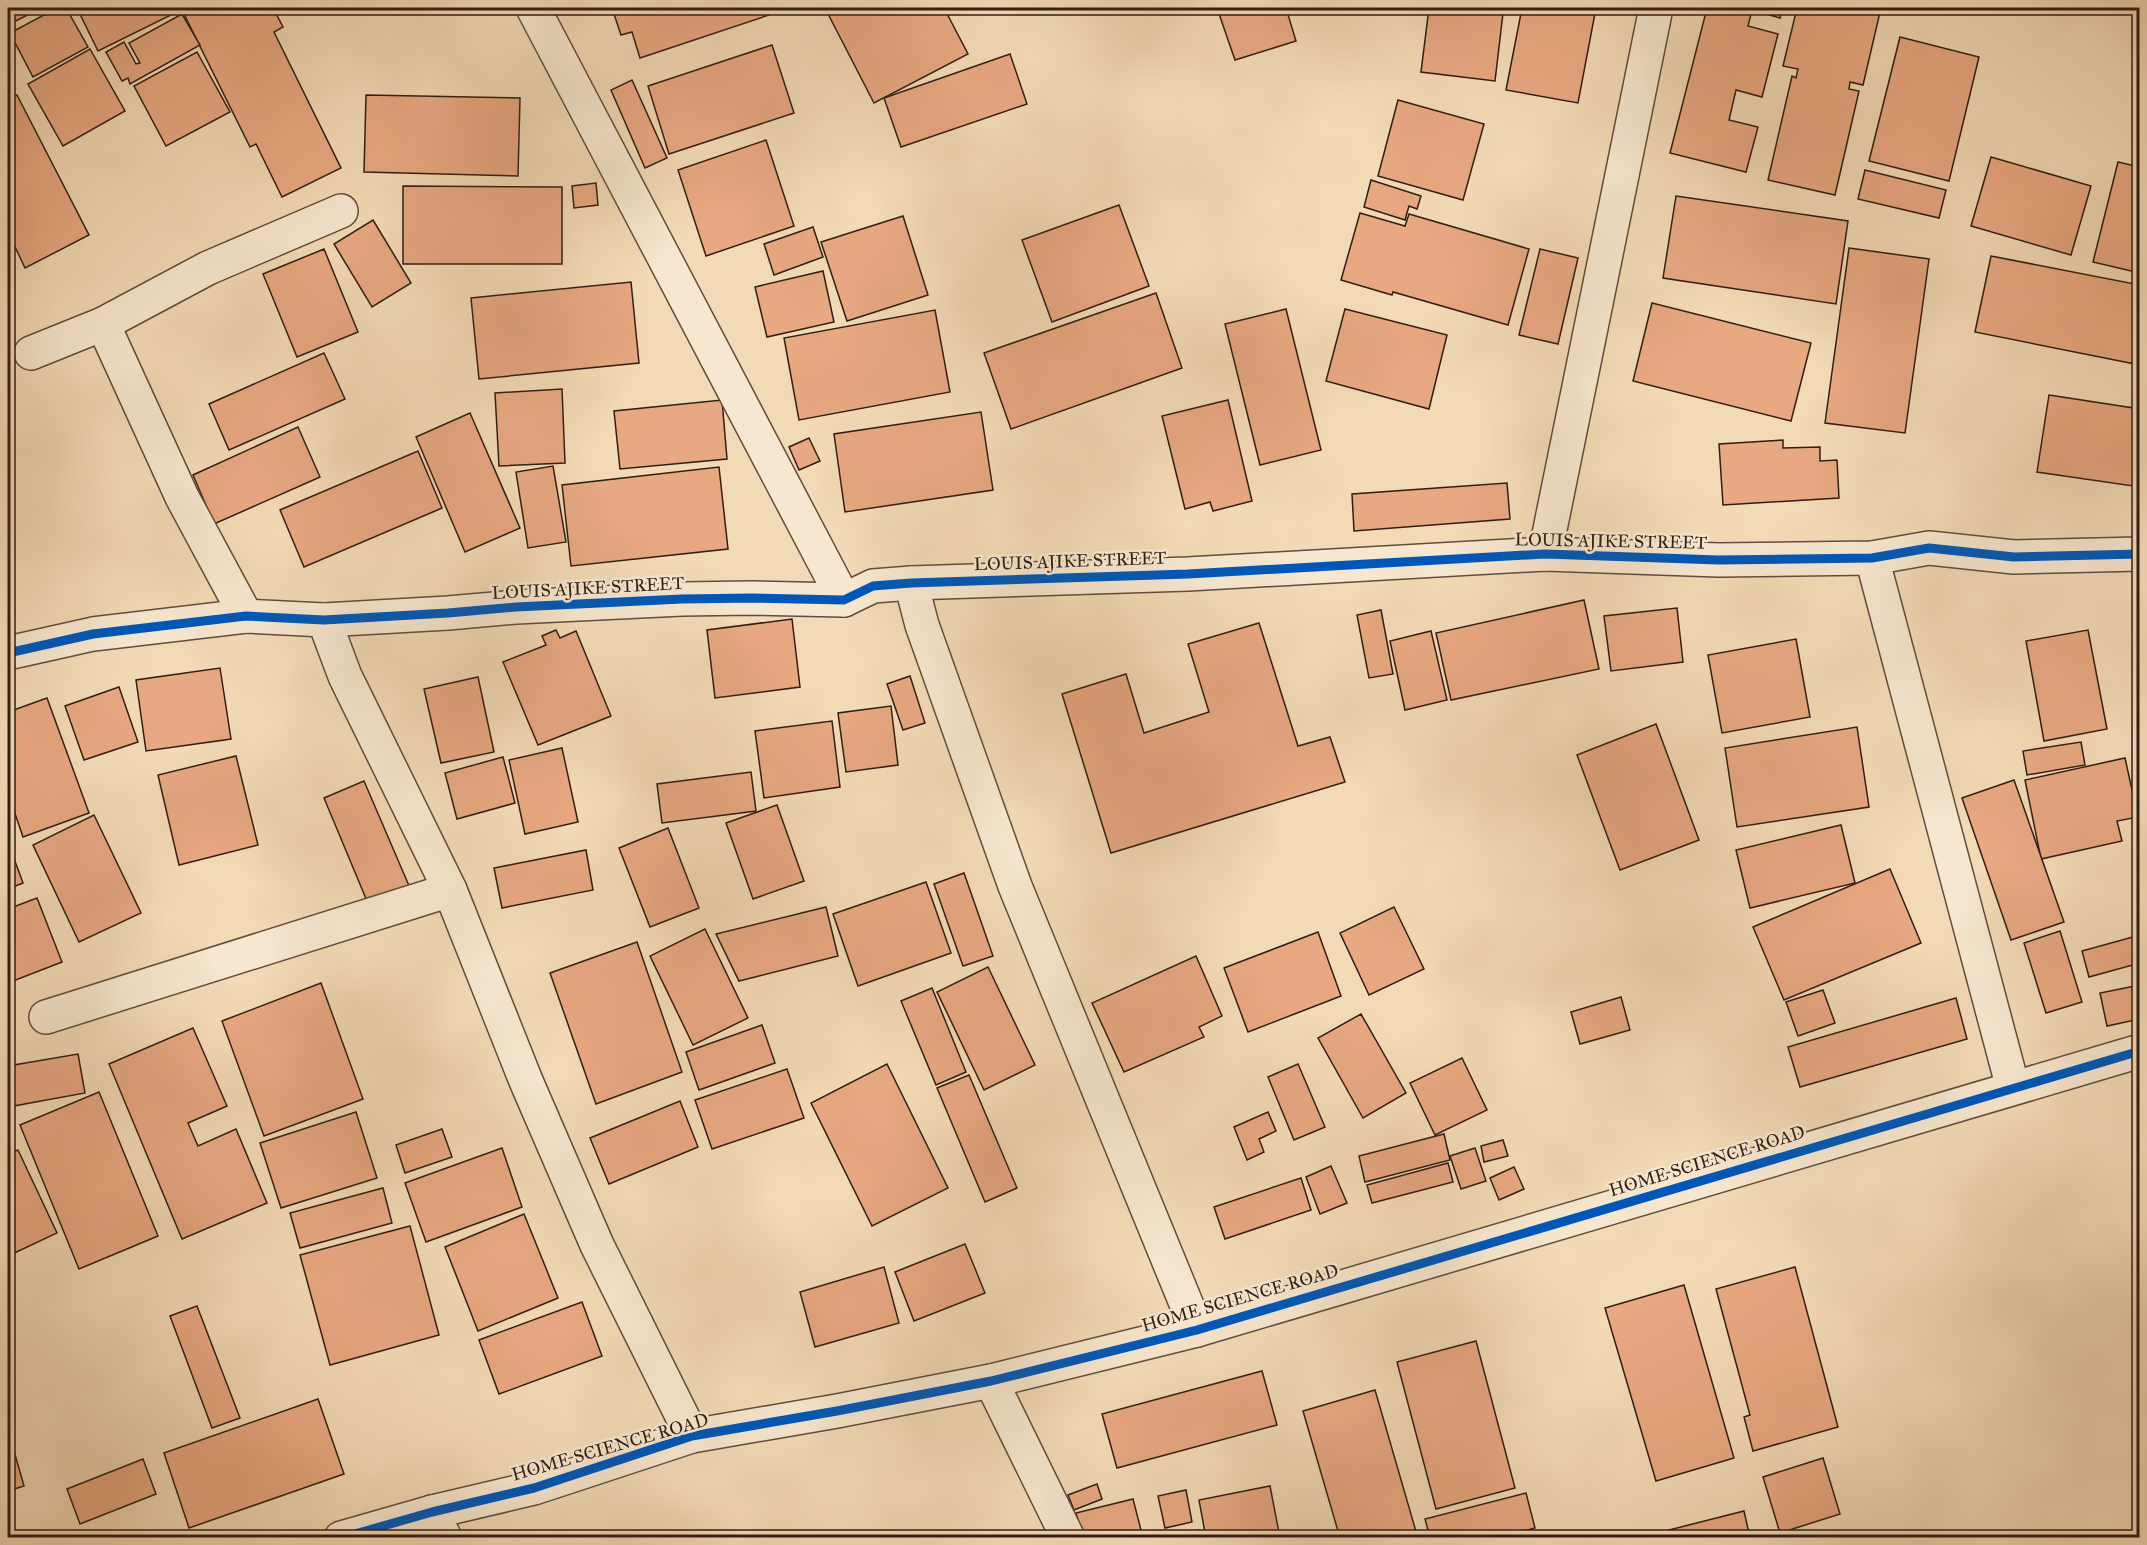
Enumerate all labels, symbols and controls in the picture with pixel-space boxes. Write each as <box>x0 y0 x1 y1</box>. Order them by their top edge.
street label: LOUIS AJIKE STREET <box>1514 528 1708 555</box>
street label: LOUIS AJIKE STREET <box>973 547 1167 576</box>
street label: LOUIS AJIKE STREET <box>491 572 685 605</box>
street label: HOME SCIENCE ROAD <box>1606 1121 1808 1201</box>
street label: HOME SCIENCE ROAD <box>1139 1259 1341 1337</box>
street label: HOME SCIENCE ROAD <box>509 1408 711 1486</box>

